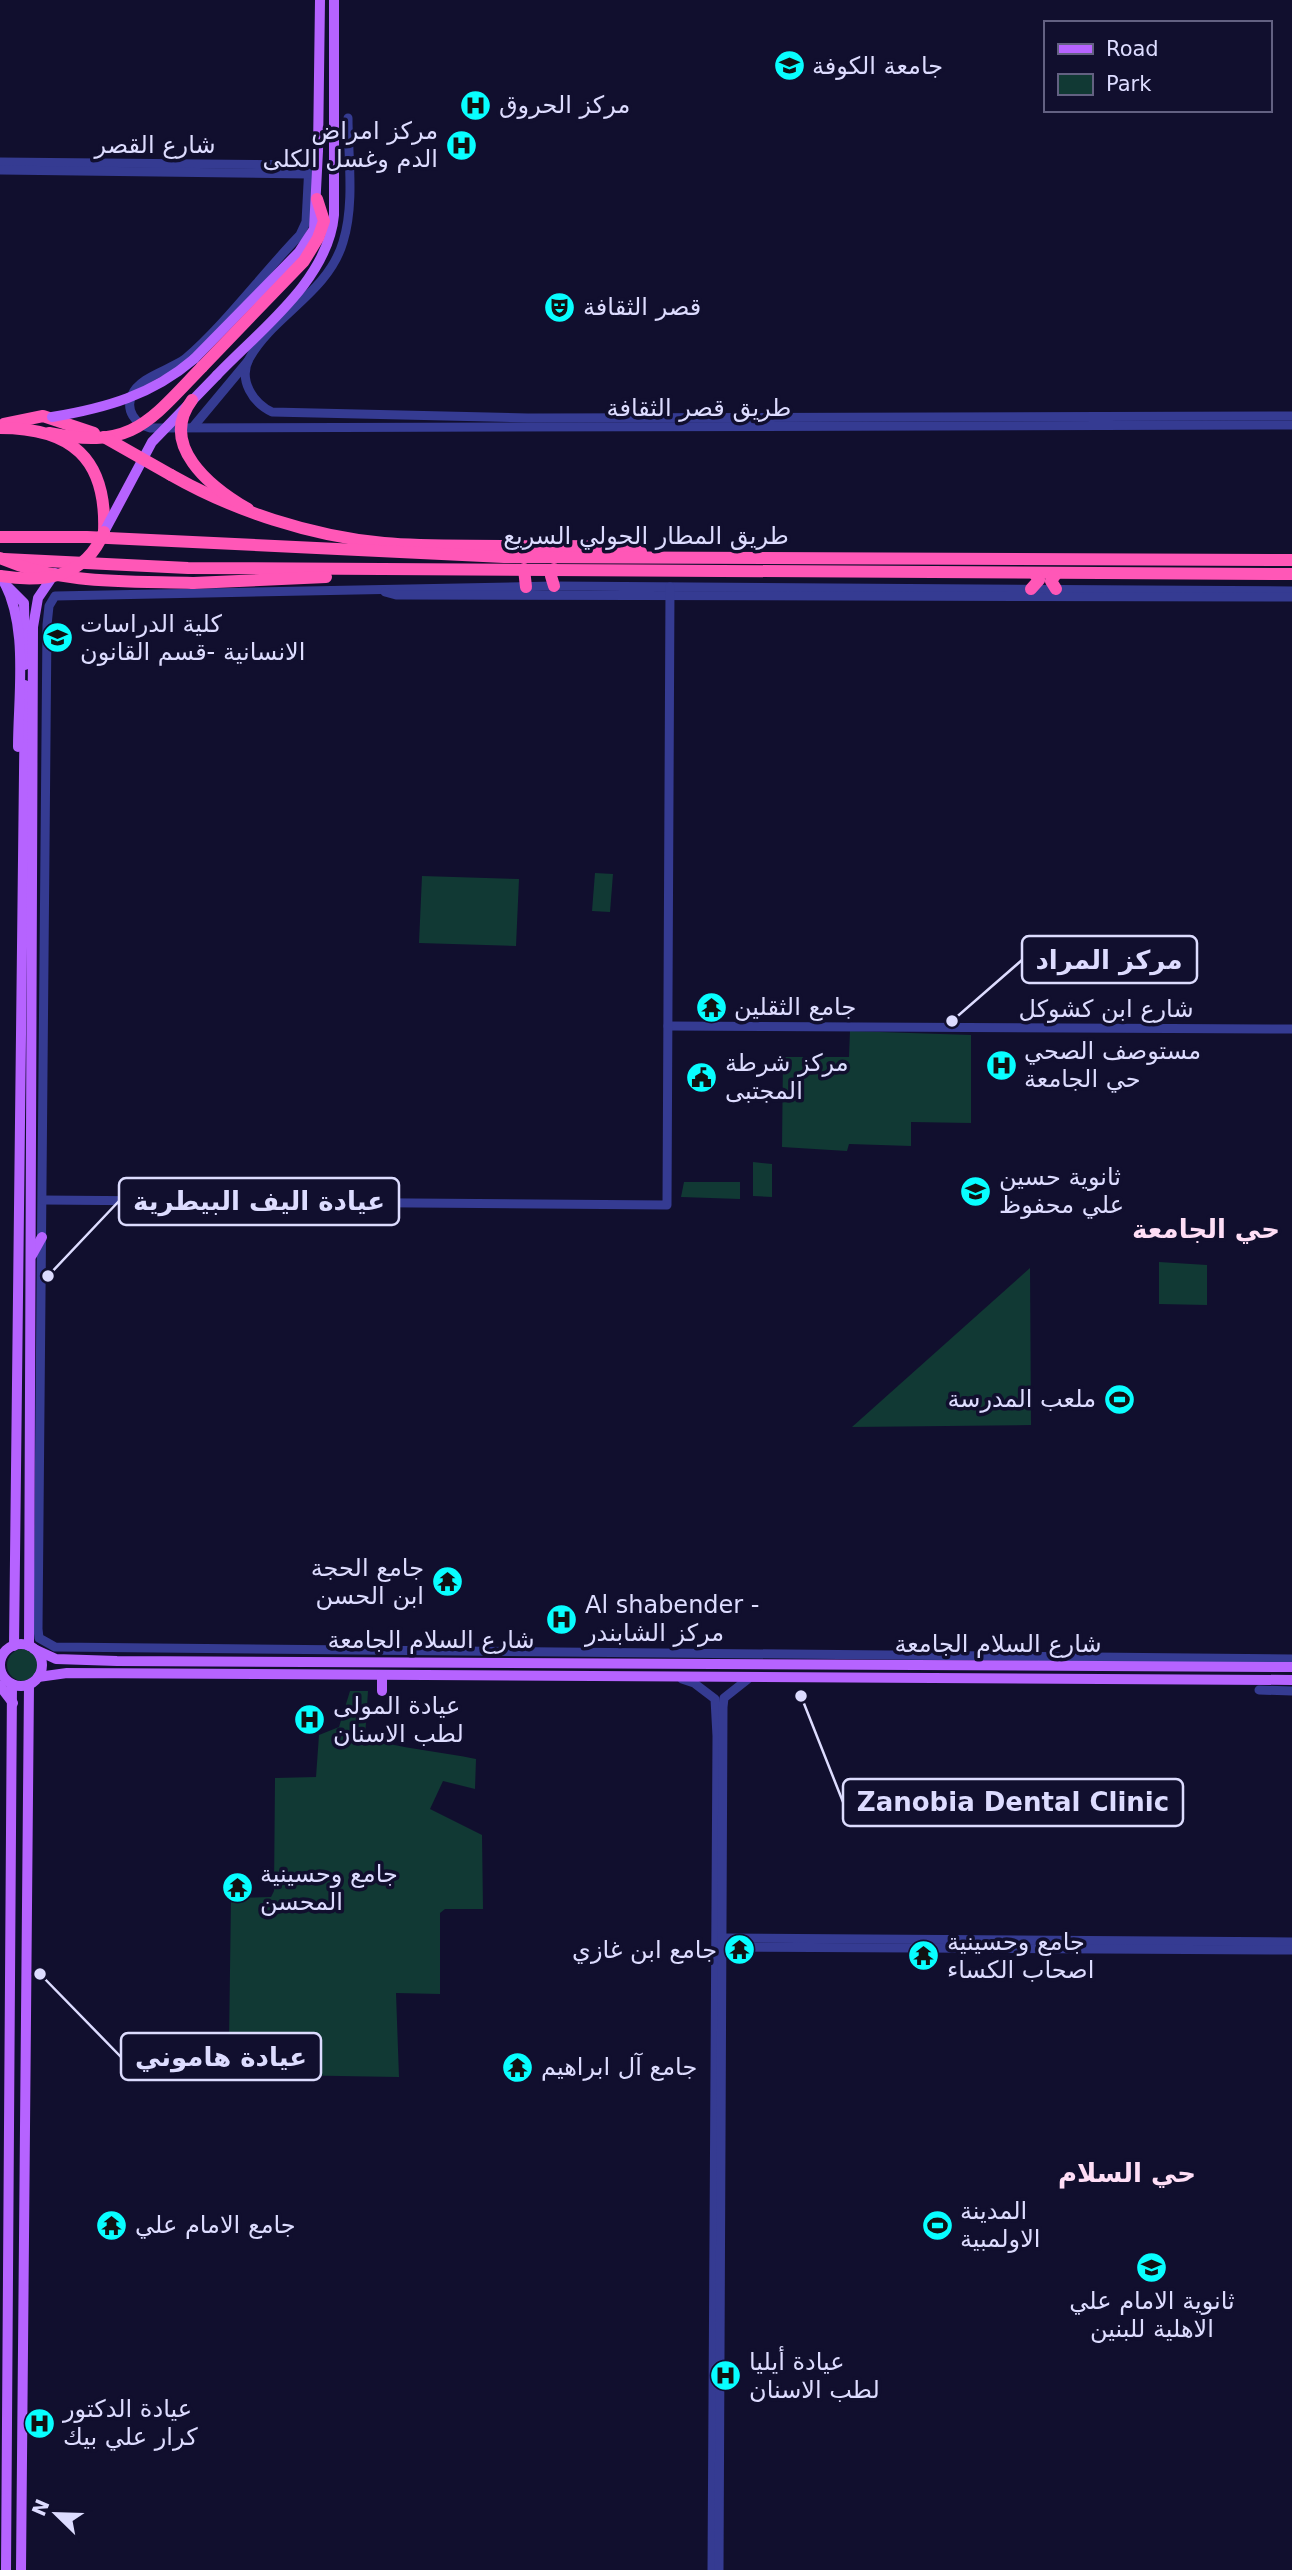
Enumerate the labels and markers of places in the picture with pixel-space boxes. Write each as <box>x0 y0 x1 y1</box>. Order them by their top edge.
school or university icon: جامعة الكوفة <box>772 49 806 83</box>
place label: جامعة الكوفة <box>812 52 943 80</box>
hospital icon: مركز الحروق <box>459 88 493 122</box>
place label: مركز الحروق <box>499 91 630 119</box>
place label: مركز امراض الدم وغسل الكلى <box>262 117 438 173</box>
hospital icon: مركز امراض الدم وغسل الكلى <box>444 128 478 162</box>
theatre icon: قصر الثقافة <box>543 290 577 324</box>
place label: قصر الثقافة <box>583 293 701 321</box>
place label: كلية الدراسات الانسانية -قسم القانون <box>80 610 305 666</box>
school or university icon: كلية الدراسات الانسانية -قسم القانون <box>40 621 74 655</box>
callout: مركز المراد <box>1022 936 1197 983</box>
temple icon: جامع الثقلين <box>694 990 728 1024</box>
place label: جامع الثقلين <box>734 993 856 1021</box>
place label: مستوصف الصحي حي الجامعة <box>1024 1037 1201 1093</box>
hospital icon: مستوصف الصحي حي الجامعة <box>984 1048 1018 1082</box>
place label: مركز شرطة المجتبى <box>725 1049 849 1105</box>
public building icon: مركز شرطة المجتبى <box>685 1060 719 1094</box>
place label: ثانوية حسين علي محفوظ <box>999 1163 1124 1219</box>
school or university icon: ثانوية حسين علي محفوظ <box>959 1174 993 1208</box>
callout: عيادة اليف البيطرية <box>119 1178 399 1225</box>
sports icon: ملعب المدرسة <box>1102 1382 1136 1416</box>
place label: ملعب المدرسة <box>947 1385 1096 1413</box>
place label: جامع الحجة ابن الحسن <box>311 1554 424 1610</box>
temple icon: جامع الحجة ابن الحسن <box>430 1565 464 1599</box>
place label: Al shabender - مركز الشابندر <box>584 1591 760 1647</box>
hospital icon: Al shabender - مركز الشابندر <box>545 1602 579 1636</box>
place label: عيادة المولى لطب الاسنان <box>333 1692 464 1748</box>
hospital icon: عيادة المولى لطب الاسنان <box>293 1703 327 1737</box>
callout: Zanobia Dental Clinic <box>843 1779 1183 1826</box>
place label: جامع وحسينية المحسن <box>260 1860 398 1916</box>
temple icon: جامع وحسينية المحسن <box>220 1871 254 1905</box>
place label: جامع وحسينية اصحاب الكساء <box>947 1928 1094 1984</box>
temple icon: جامع ابن غازي <box>723 1933 757 1967</box>
place label: جامع ابن غازي <box>572 1936 717 1964</box>
temple icon: جامع وحسينية اصحاب الكساء <box>907 1939 941 1973</box>
callout: عيادة هاموني <box>121 2033 321 2080</box>
temple icon: جامع آل ابراهيم <box>501 2050 535 2084</box>
place label: جامع آل ابراهيم <box>541 2052 697 2081</box>
place label: المدينة الاولمبية <box>960 2197 1040 2253</box>
temple icon: جامع الامام علي <box>95 2208 129 2242</box>
sports icon: المدينة الاولمبية <box>920 2208 954 2242</box>
place label: جامع الامام علي <box>135 2211 296 2239</box>
school or university icon: ثانوية الامام علي الاهلية للبنين <box>1135 2250 1169 2284</box>
place label: ثانوية الامام علي الاهلية للبنين <box>1069 2287 1235 2343</box>
place label: عيادة أيليا لطب الاسنان <box>749 2346 880 2404</box>
hospital icon: عيادة أيليا لطب الاسنان <box>709 2359 743 2393</box>
place label: عيادة الدكتور كرار علي بيك <box>62 2395 198 2451</box>
hospital icon: عيادة الدكتور كرار علي بيك <box>23 2406 57 2440</box>

